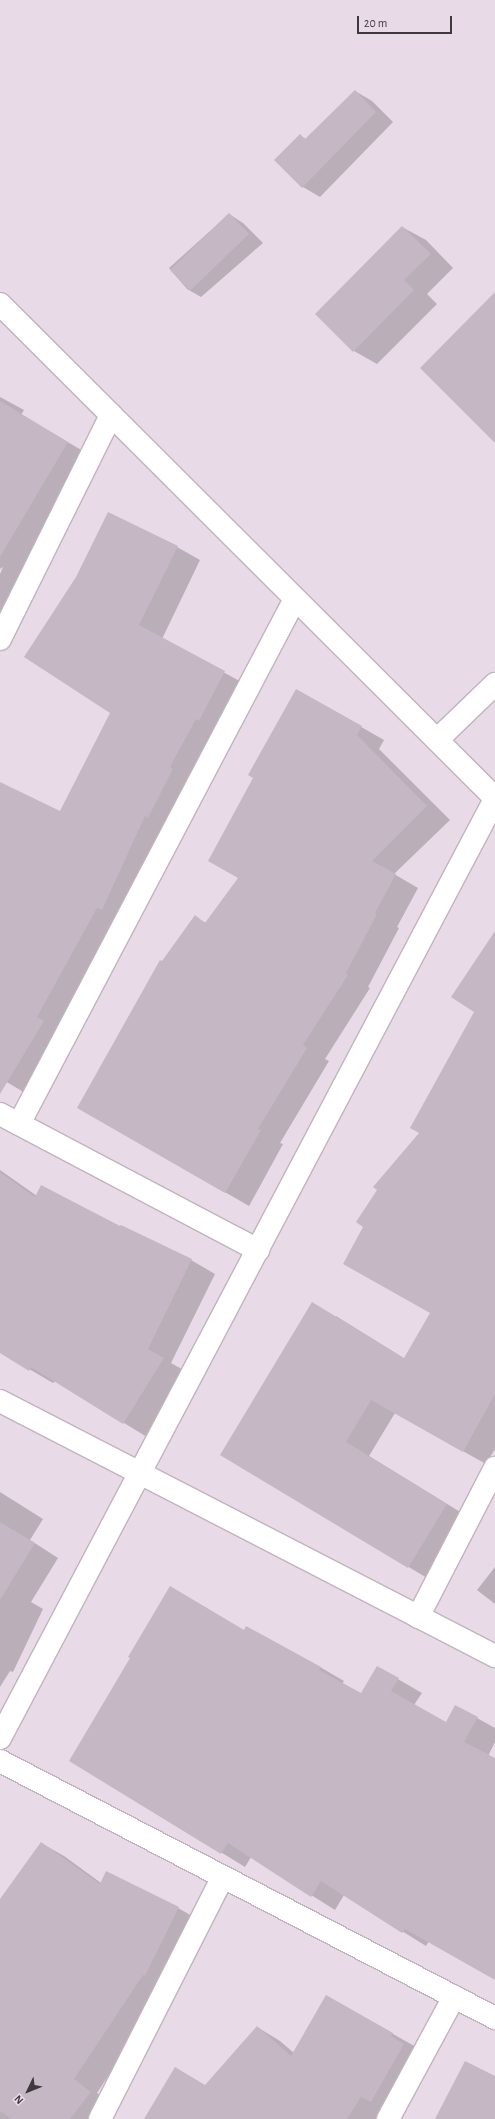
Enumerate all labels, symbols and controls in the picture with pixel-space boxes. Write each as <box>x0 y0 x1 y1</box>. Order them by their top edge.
scale bar <box>359 8 454 34</box>
text: 20 m <box>364 17 387 29</box>
north arrow <box>8 2071 48 2111</box>
text: N <box>12 2093 25 2106</box>

